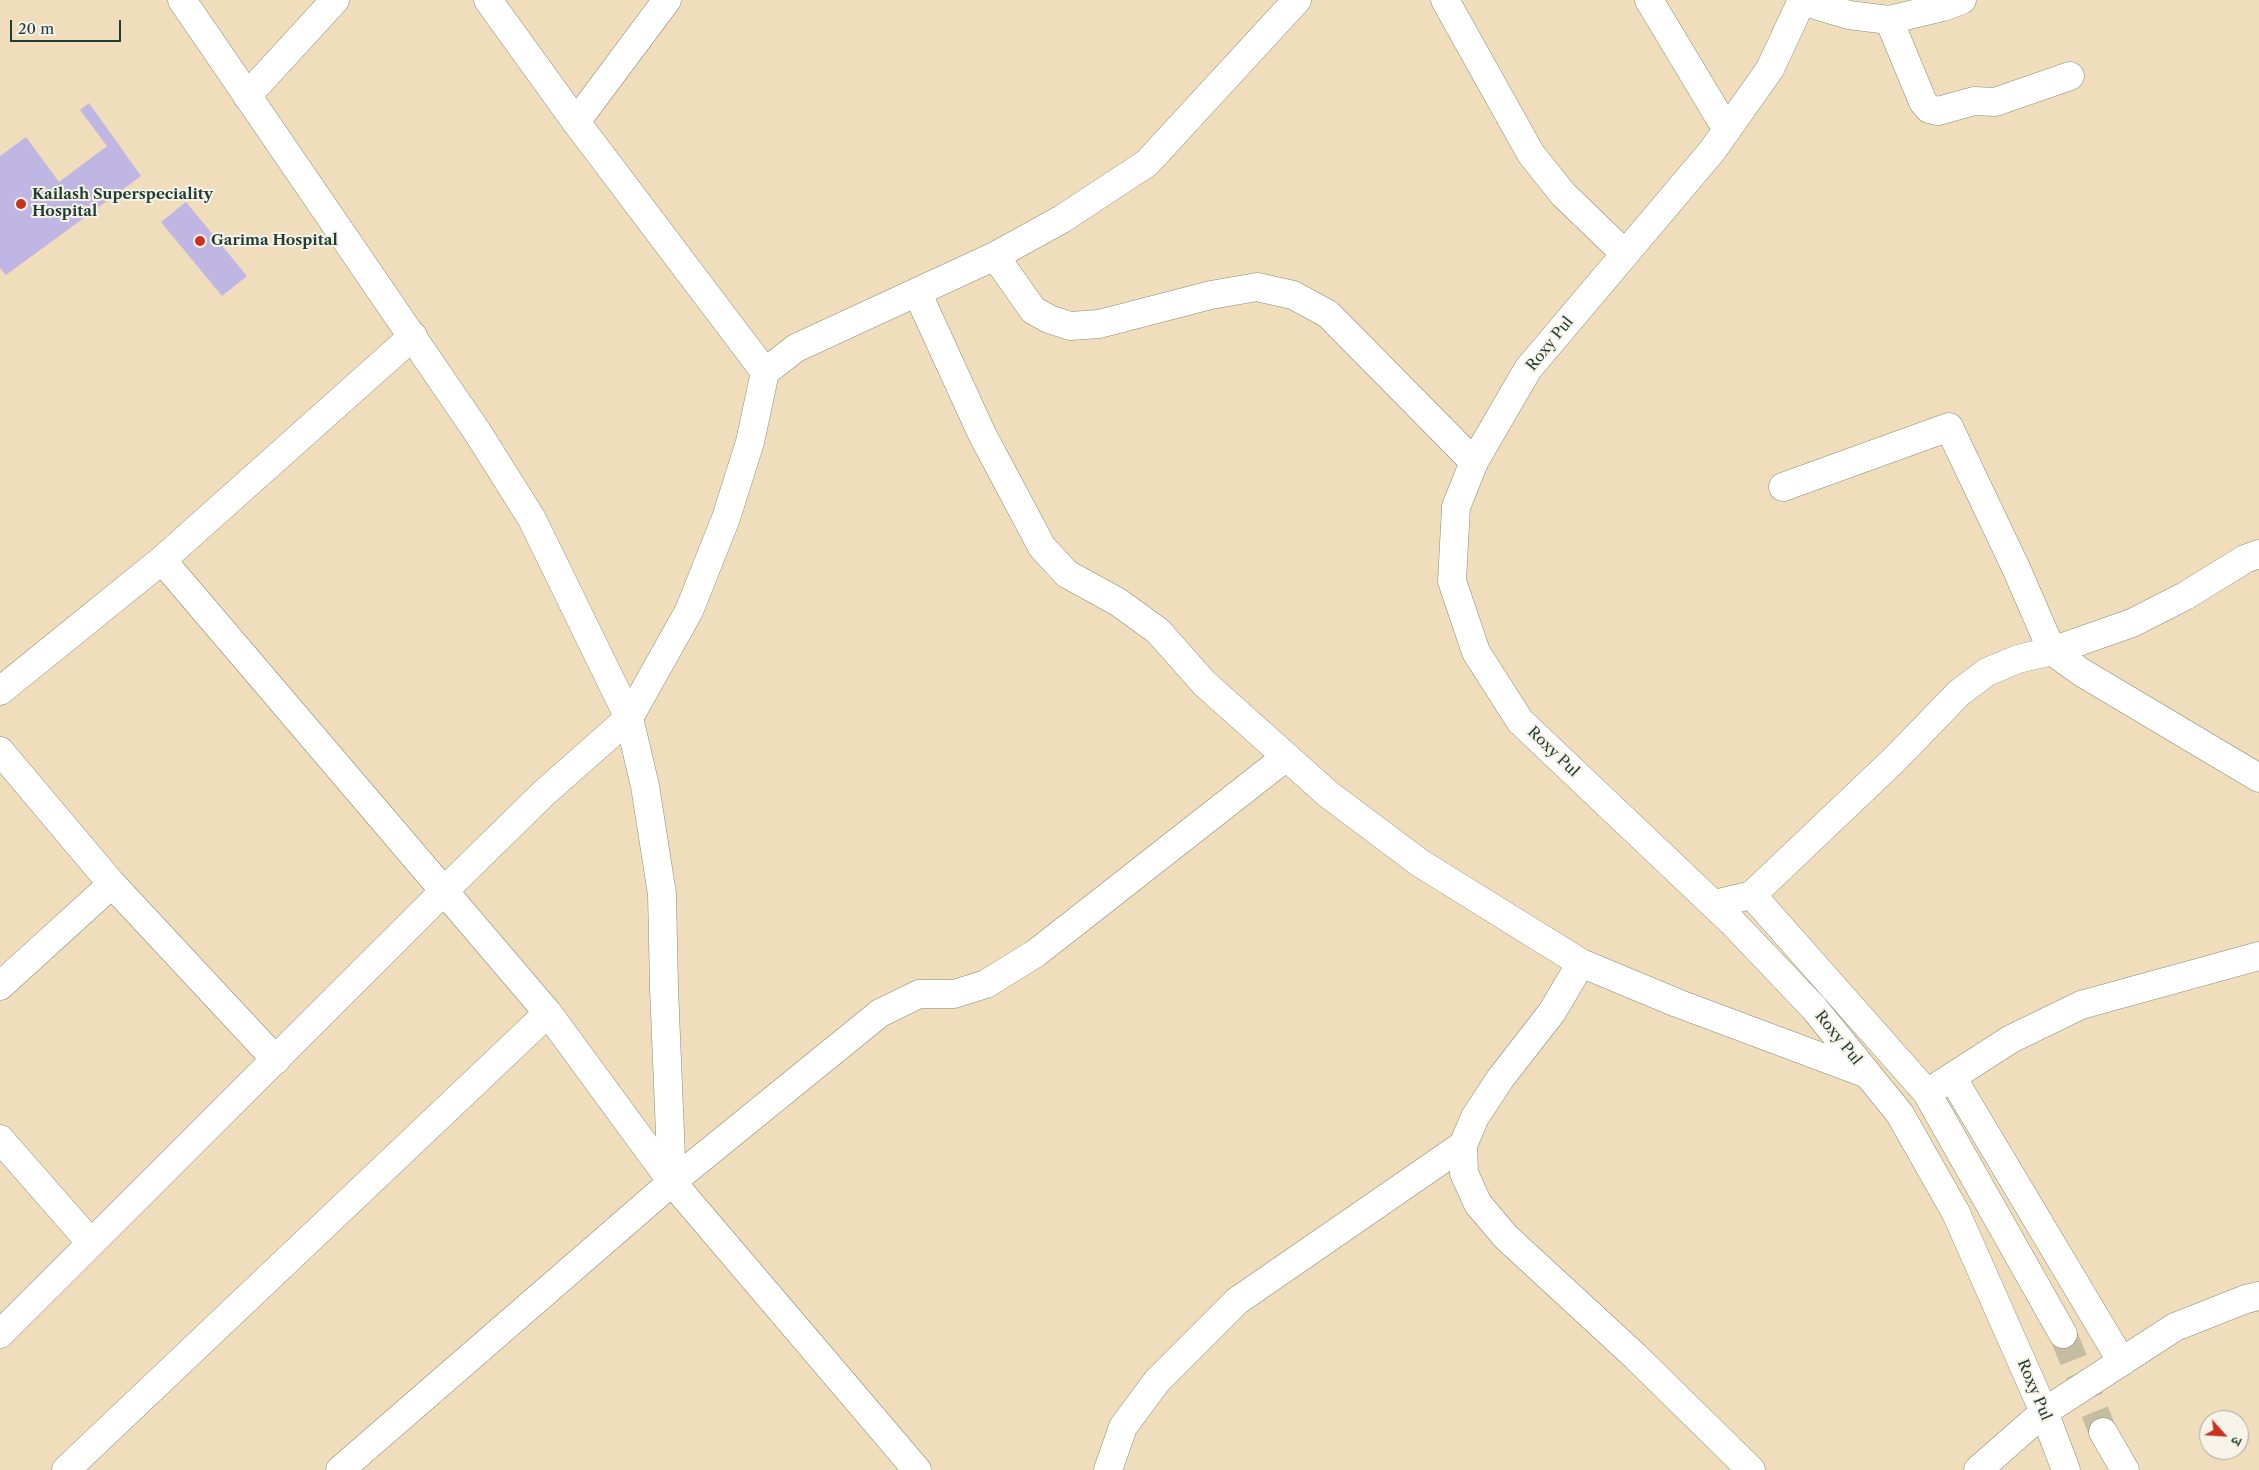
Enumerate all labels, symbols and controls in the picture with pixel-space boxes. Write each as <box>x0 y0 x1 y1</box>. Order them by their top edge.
scale bar <box>12 10 124 42</box>
text: 20 m <box>18 19 54 38</box>
place label: Kailash Superspeciality Hospital <box>32 186 213 221</box>
marker: Kailash Superspeciality Hospital <box>14 197 28 211</box>
place label: Garima Hospital <box>211 232 338 250</box>
marker: Garima Hospital <box>193 234 207 248</box>
street label: Roxy Pul <box>1523 313 1577 375</box>
street label: Roxy Pul <box>1524 723 1582 781</box>
street label: Roxy Pul <box>1811 1007 1865 1069</box>
street label: Roxy Pul <box>2013 1357 2055 1423</box>
north arrow <box>2199 1410 2249 1460</box>
text: उ <box>2227 1434 2246 1448</box>

